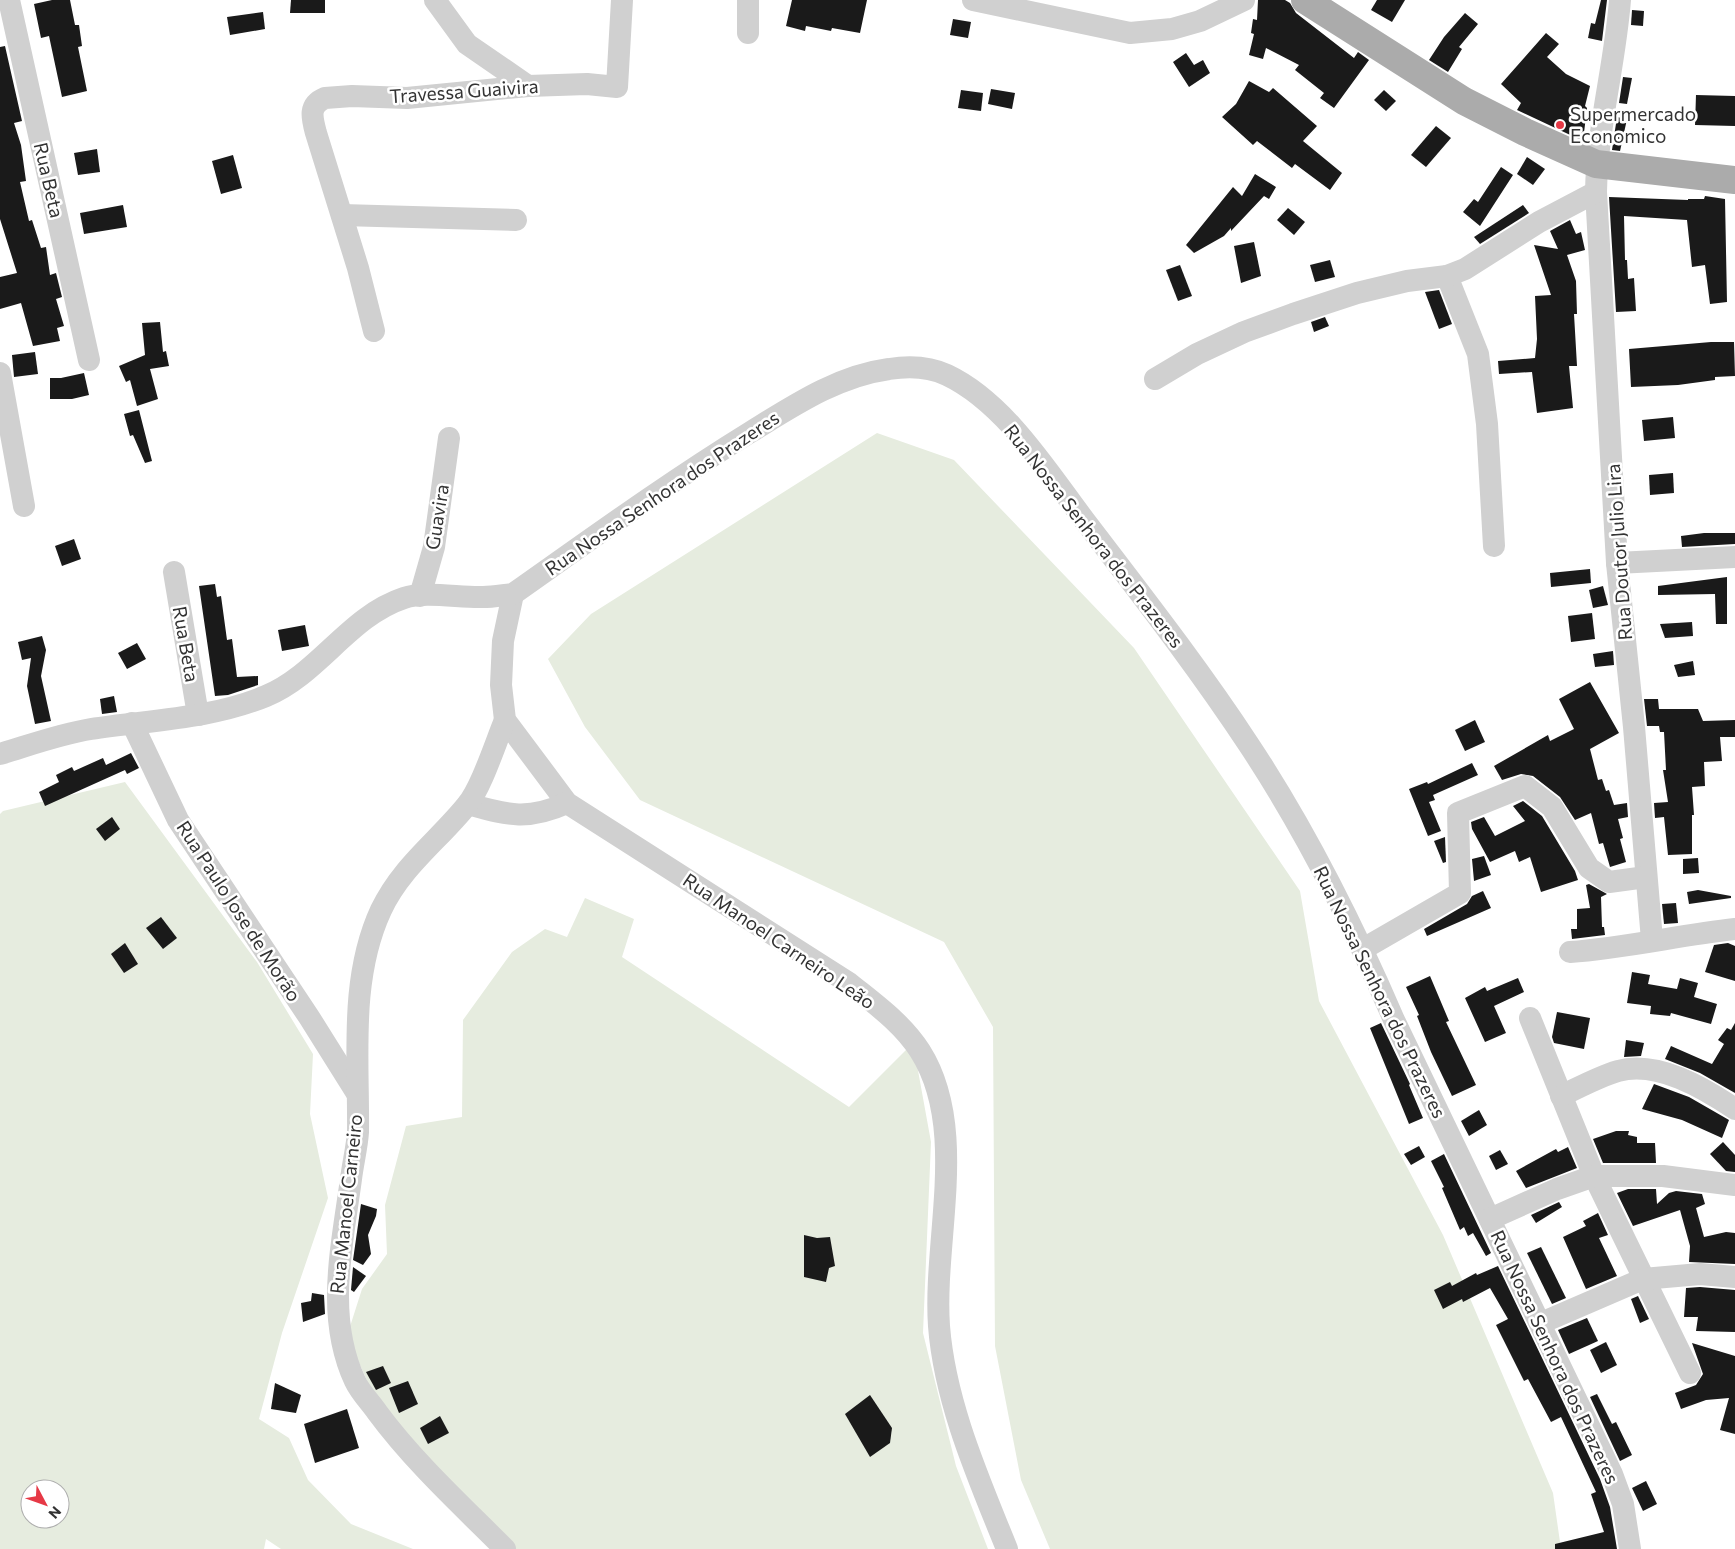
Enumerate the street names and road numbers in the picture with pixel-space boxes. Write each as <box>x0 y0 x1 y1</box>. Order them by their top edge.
street label: Travessa Guaivira <box>389 74 539 107</box>
street label: Rua Beta <box>30 140 69 220</box>
street label: Rua Nossa Senhora dos Prazeres <box>540 405 783 580</box>
street label: Rua Nossa Senhora dos Prazeres <box>1000 419 1189 652</box>
street label: Rua Doutor Julio Lira <box>1601 463 1636 641</box>
street label: Guavira <box>420 482 453 551</box>
street label: Rua Beta <box>169 604 204 684</box>
street label: Rua Paulo Jose de Morão <box>172 816 306 1005</box>
street label: Rua Nossa Senhora dos Prazeres <box>1309 862 1452 1122</box>
street label: Rua Manoel Carneiro Leão <box>679 868 879 1013</box>
street label: Rua Manoel Carneiro <box>325 1113 366 1295</box>
street label: Rua Nossa Senhora dos Prazeres <box>1486 1226 1625 1487</box>

